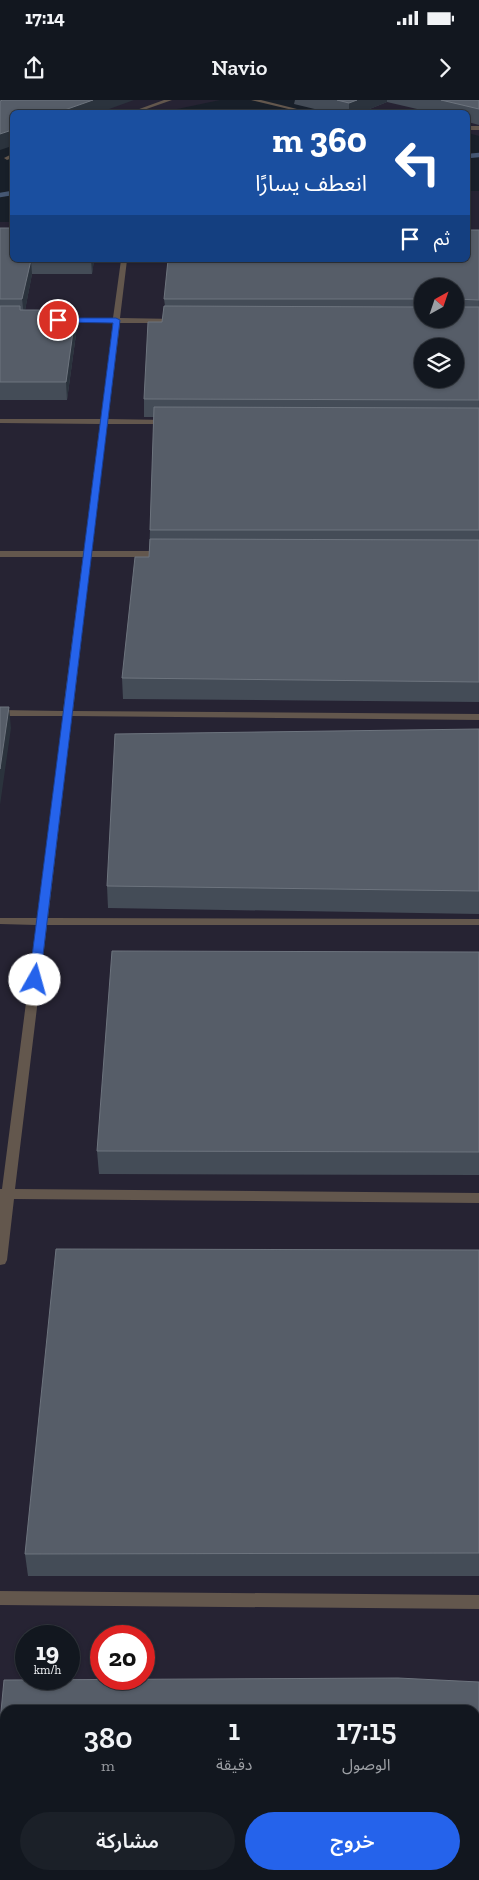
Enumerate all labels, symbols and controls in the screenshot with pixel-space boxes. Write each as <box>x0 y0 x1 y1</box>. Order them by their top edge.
text: 17:14 <box>25 6 65 29</box>
icon: share <box>20 54 48 82</box>
text: Navio <box>212 54 267 81</box>
icon: forward <box>431 54 459 82</box>
text: 360 m <box>272 119 367 161</box>
icon: left <box>385 130 450 195</box>
text: انعطف يسارًا <box>255 170 367 197</box>
icon: arrive <box>396 225 424 253</box>
text: ثم <box>434 227 450 250</box>
north arrow <box>414 278 464 328</box>
map controls <box>414 278 464 388</box>
pin <box>37 299 79 341</box>
icon: arrive <box>44 306 72 334</box>
button: layers <box>414 338 464 388</box>
position arrow <box>8 953 60 1005</box>
speed limit sign: 20 <box>90 1625 155 1690</box>
text: 19 <box>36 1636 59 1666</box>
text: km/h <box>34 1663 61 1677</box>
text: 1 <box>228 1712 240 1748</box>
text: 17:15 <box>336 1712 396 1748</box>
text: 380 <box>84 1720 132 1756</box>
text: دقيقة <box>216 1755 252 1774</box>
text: الوصول <box>342 1755 391 1774</box>
text: m <box>101 1756 115 1775</box>
button: مشاركة <box>20 1812 235 1870</box>
button: خروج <box>245 1812 460 1870</box>

